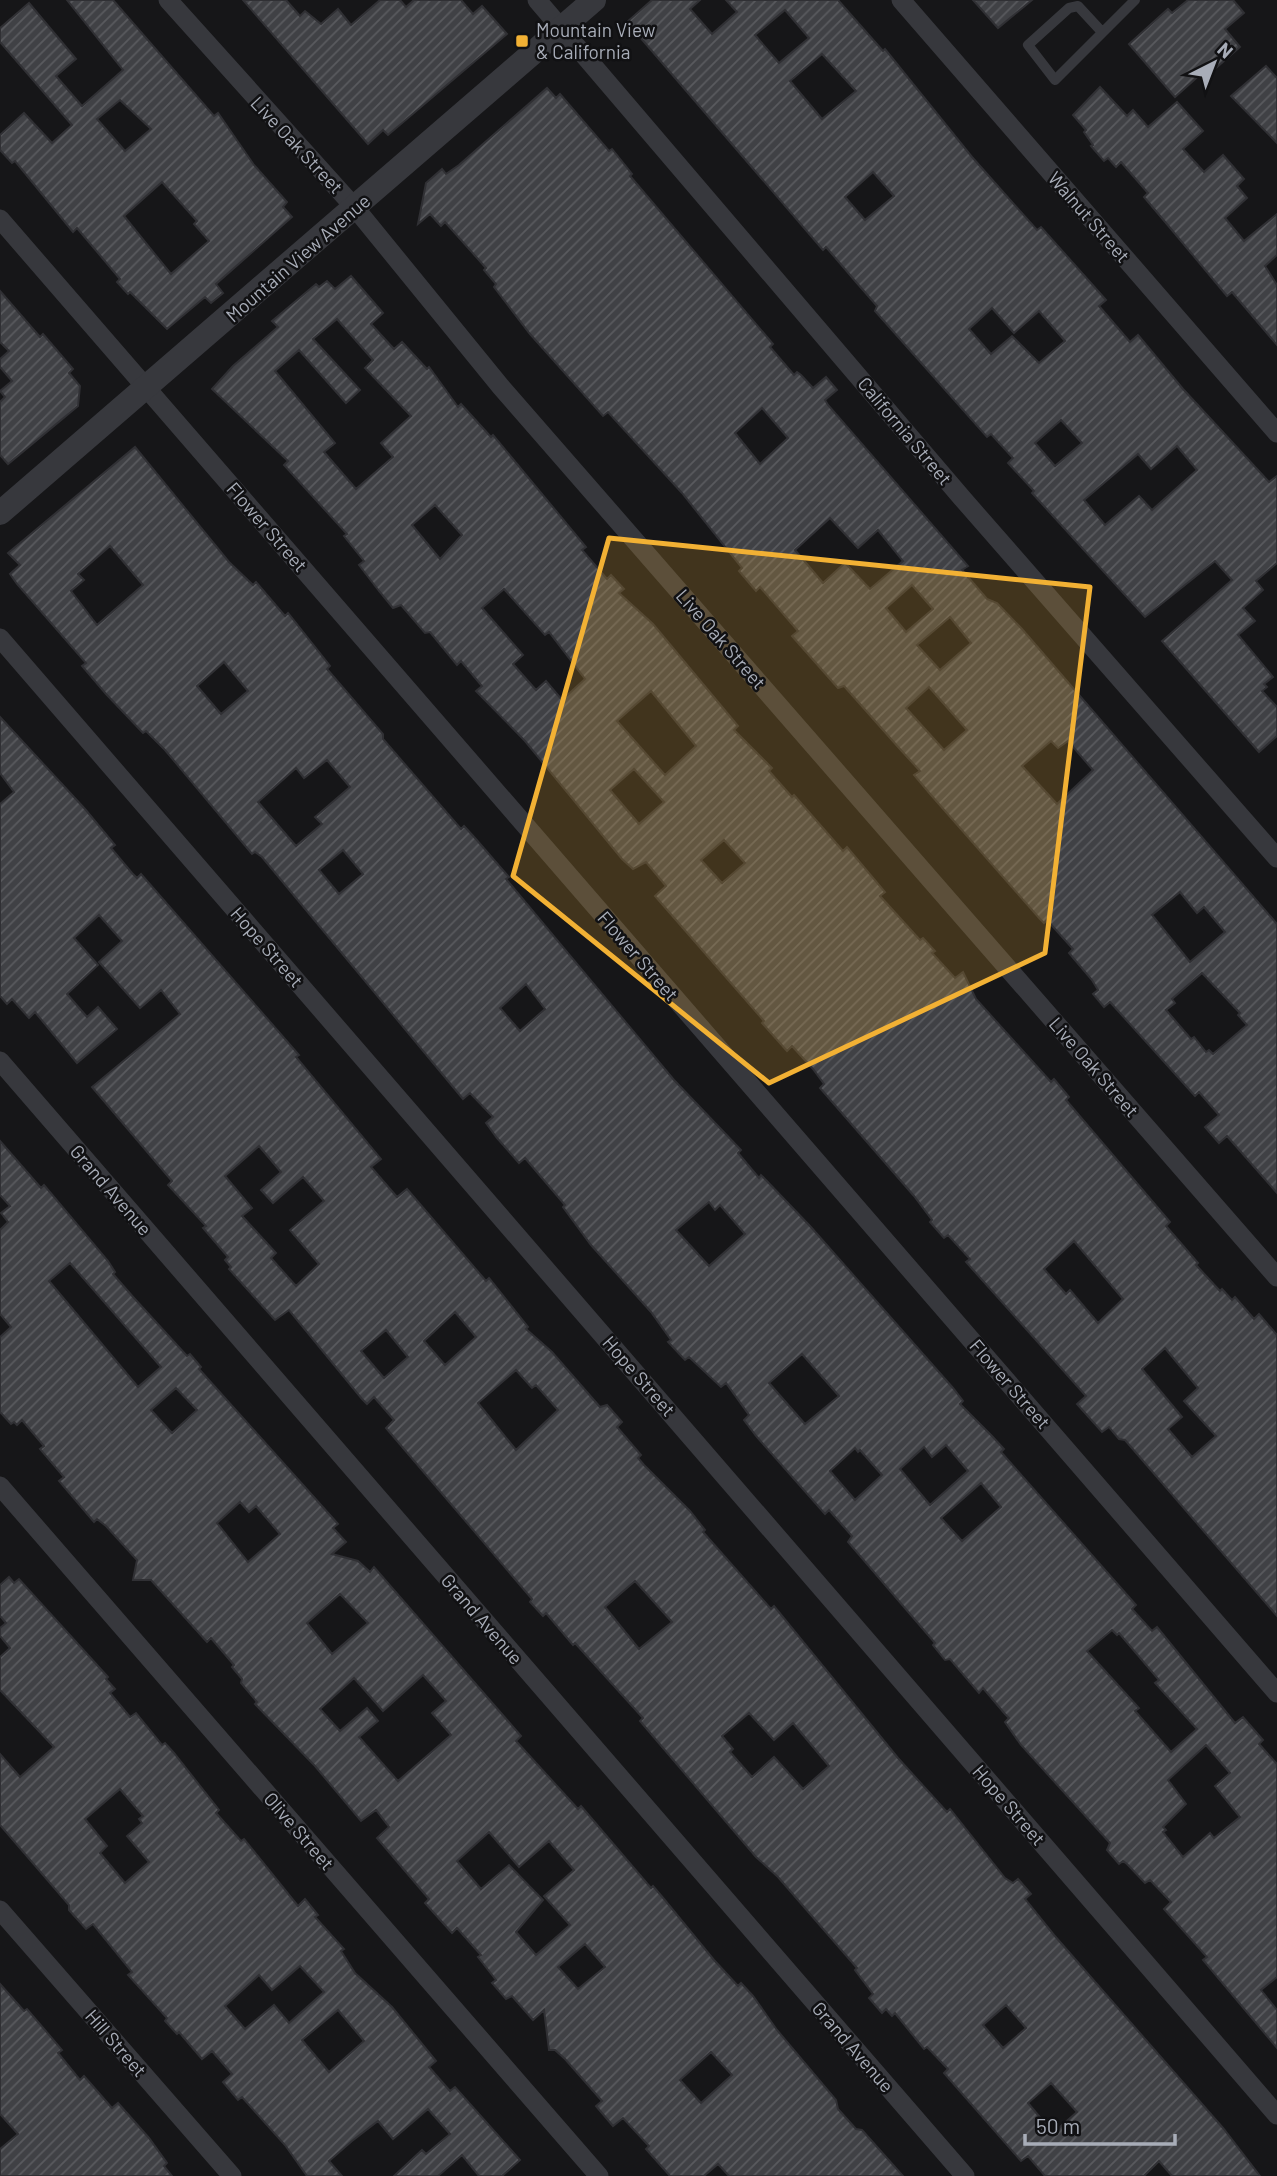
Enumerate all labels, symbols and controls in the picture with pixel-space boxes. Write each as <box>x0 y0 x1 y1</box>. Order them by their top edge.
place label: Mountain View & California <box>536 18 656 63</box>
north arrow <box>1179 28 1249 98</box>
marker: Mountain View & California <box>514 33 530 49</box>
text: N <box>1213 37 1238 63</box>
street label: Live Oak Street <box>246 91 348 198</box>
street label: Walnut Street <box>1044 167 1135 267</box>
street label: Mountain View Avenue <box>221 189 375 327</box>
street label: California Street <box>854 372 957 489</box>
street label: Flower Street <box>222 477 313 576</box>
street label: Live Oak Street <box>672 584 771 693</box>
street label: Hope Street <box>226 902 309 992</box>
street label: Flower Street <box>593 906 684 1005</box>
street label: Live Oak Street <box>1045 1012 1144 1121</box>
street label: Grand Avenue <box>66 1140 157 1240</box>
street label: Hope Street <box>598 1331 681 1421</box>
street label: Flower Street <box>965 1334 1056 1433</box>
street label: Grand Avenue <box>437 1569 528 1669</box>
street label: Hope Street <box>968 1760 1051 1850</box>
street label: Olive Street <box>259 1787 339 1874</box>
street label: Grand Avenue <box>808 1997 899 2097</box>
street label: Hill Street <box>81 2004 152 2081</box>
scale bar <box>1025 2102 1176 2146</box>
text: 50 m <box>1036 2113 1080 2138</box>

